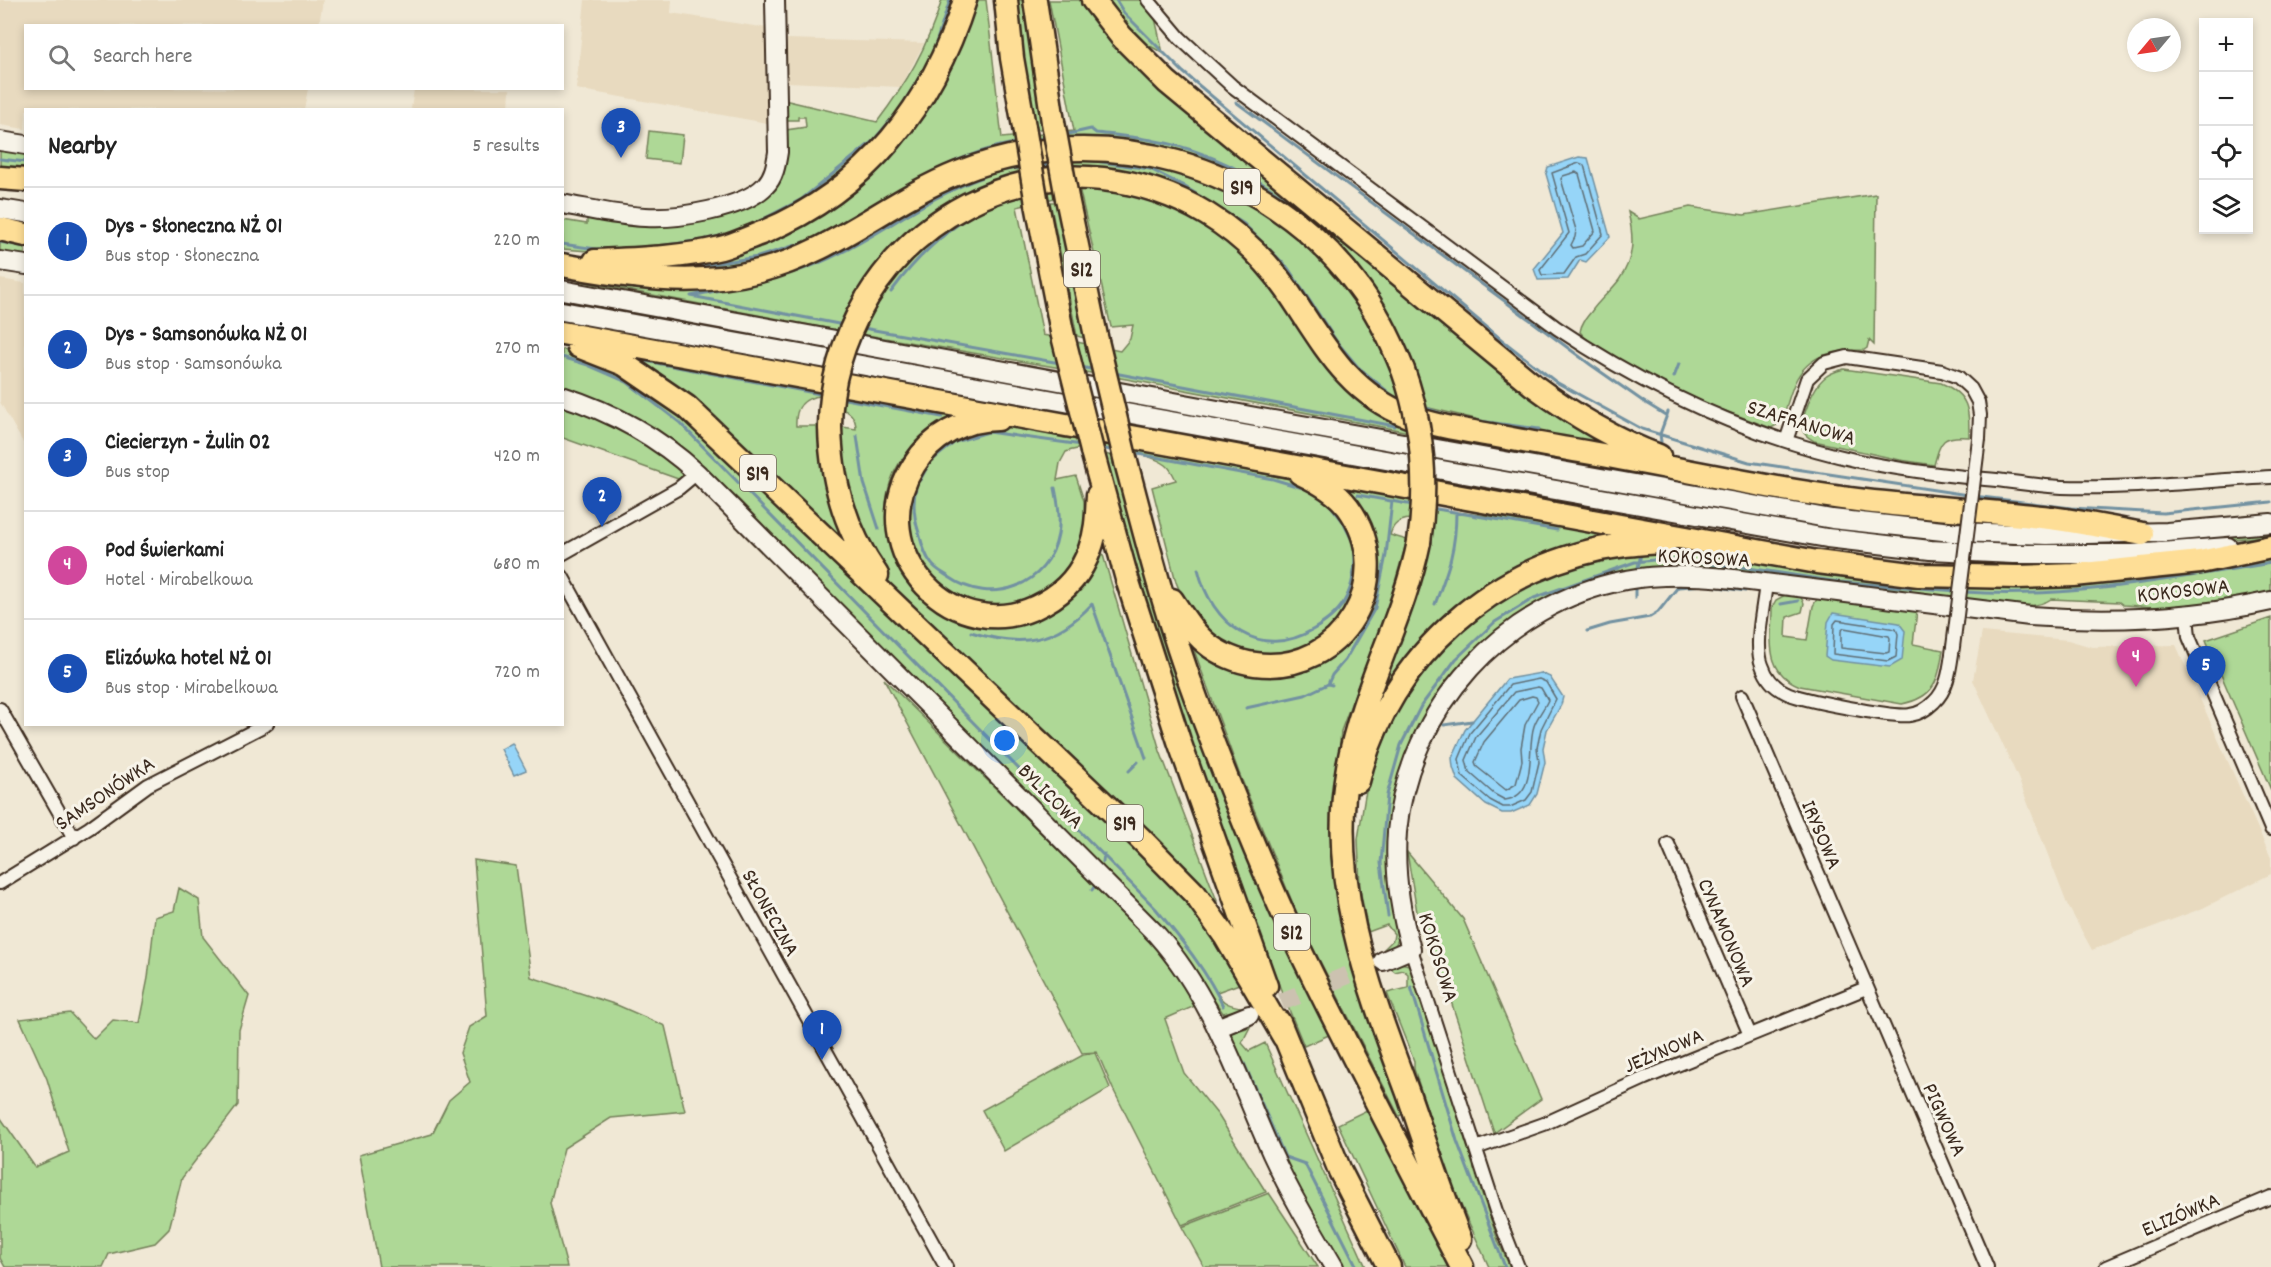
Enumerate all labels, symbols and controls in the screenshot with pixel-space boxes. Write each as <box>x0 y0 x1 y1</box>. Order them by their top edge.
north arrow <box>2127 18 2181 72</box>
map controls <box>2199 18 2253 234</box>
button: + <box>2199 18 2253 72</box>
search box <box>24 24 564 90</box>
icon: search <box>45 41 78 74</box>
text: Search here <box>93 42 192 73</box>
button: − <box>2199 72 2253 126</box>
pin: 3 <box>602 108 640 158</box>
button: locate <box>2199 126 2253 180</box>
text: Nearby <box>48 129 116 166</box>
text: 5 results <box>472 133 540 161</box>
road number: S19 <box>1224 169 1260 205</box>
button: layers <box>2199 180 2253 234</box>
text: Dys - Słoneczna NŻ 01 <box>105 212 282 243</box>
text: 1 <box>65 227 70 255</box>
text: 220 m <box>493 227 540 255</box>
text: Bus stop · Słoneczna <box>105 243 259 271</box>
road number: S12 <box>1064 251 1100 287</box>
text: Dys - Samsonówka NŻ 01 <box>105 320 307 351</box>
text: 2 <box>63 335 72 363</box>
text: 270 m <box>494 335 540 363</box>
text: Bus stop · Samsonówka <box>105 351 282 379</box>
street label: SZAFRANOWA <box>1743 393 1859 456</box>
text: Ciecierzyn - Żulin 02 <box>105 428 271 459</box>
text: 3 <box>63 443 72 471</box>
text: 420 m <box>494 443 540 471</box>
road number: S19 <box>740 455 776 491</box>
text: Bus stop <box>105 459 170 487</box>
pin: 2 <box>582 478 622 527</box>
text: Pod Świerkami <box>105 536 224 567</box>
street label: KOKOSOWA <box>1657 542 1751 577</box>
text: 4 <box>63 551 72 579</box>
text: 680 m <box>493 551 540 579</box>
text: Hotel · Mirabelkowa <box>105 567 253 595</box>
street label: KOKOSOWA <box>2136 572 2231 613</box>
pin: 4 <box>2116 638 2156 687</box>
text: Elizówka hotel NŻ 01 <box>105 644 271 675</box>
pin: 5 <box>2186 646 2226 696</box>
text: 5 <box>63 659 72 687</box>
text: 720 m <box>494 659 540 687</box>
text: Bus stop · Mirabelkowa <box>105 675 278 703</box>
your location <box>990 726 1019 755</box>
street label: SAMSONÓWKA <box>50 750 162 840</box>
street label: BYLICOWA <box>1009 757 1090 838</box>
street label: IRYSOWA <box>1791 796 1848 875</box>
road number: S19 <box>1107 805 1143 841</box>
street label: SŁONECZNA <box>732 864 806 963</box>
street label: CYNAMONOWA <box>1688 874 1762 993</box>
street label: KOKOSOWA <box>1408 909 1465 1007</box>
road number: S12 <box>1274 914 1310 950</box>
pin: 1 <box>802 1010 842 1060</box>
street label: JEŻYNOWA <box>1620 1022 1709 1083</box>
street label: PIGWOWA <box>1913 1079 1973 1162</box>
street label: ELIZÓWKA <box>2137 1186 2225 1247</box>

